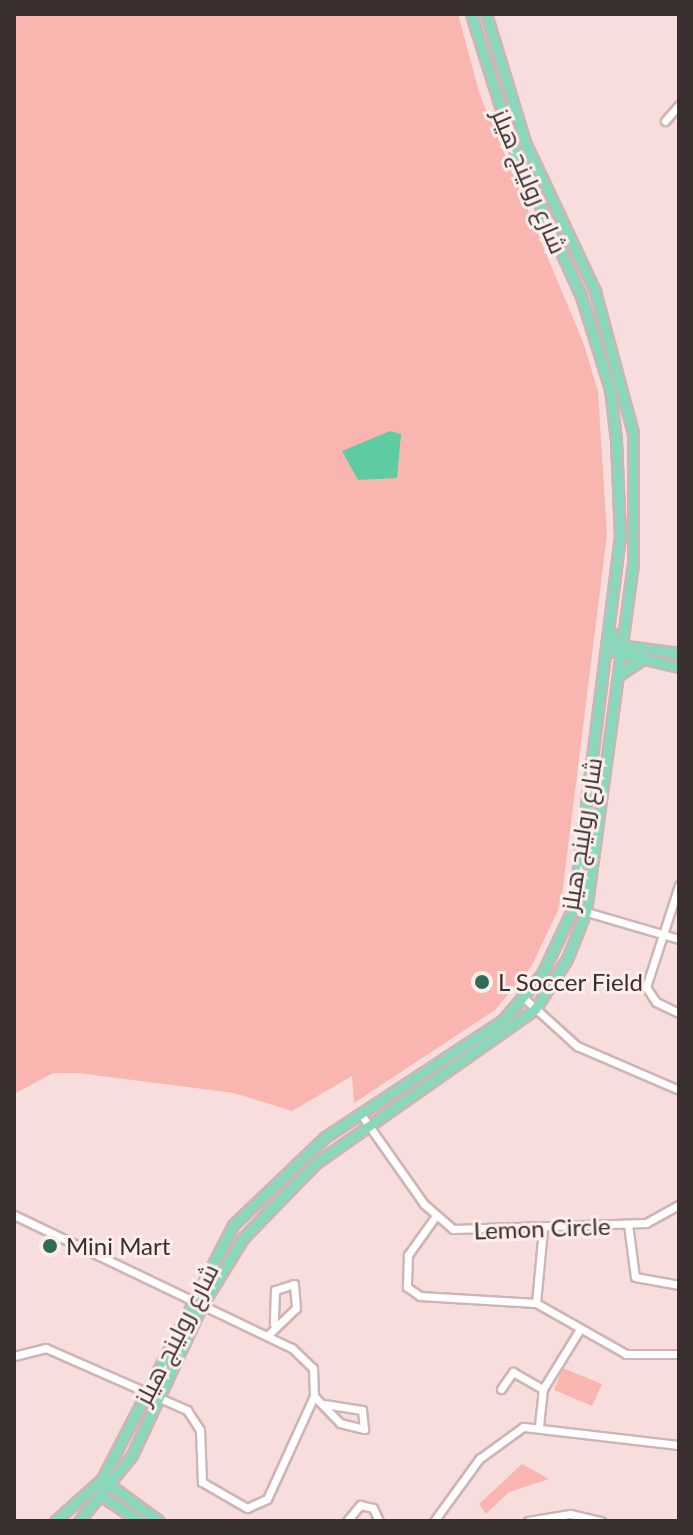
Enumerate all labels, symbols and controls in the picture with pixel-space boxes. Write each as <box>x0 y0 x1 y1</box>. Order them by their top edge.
street label: شارع رولينج هيلز <box>487 104 573 258</box>
street label: شارع رولينج هيلز <box>555 755 607 913</box>
place label: L Soccer Field <box>498 968 644 996</box>
marker: L Soccer Field <box>473 973 491 991</box>
street label: Lemon Circle <box>473 1211 611 1245</box>
place label: Mini Mart <box>66 1232 170 1260</box>
marker: Mini Mart <box>41 1237 59 1255</box>
street label: شارع رولينج هيلز <box>128 1259 224 1409</box>

